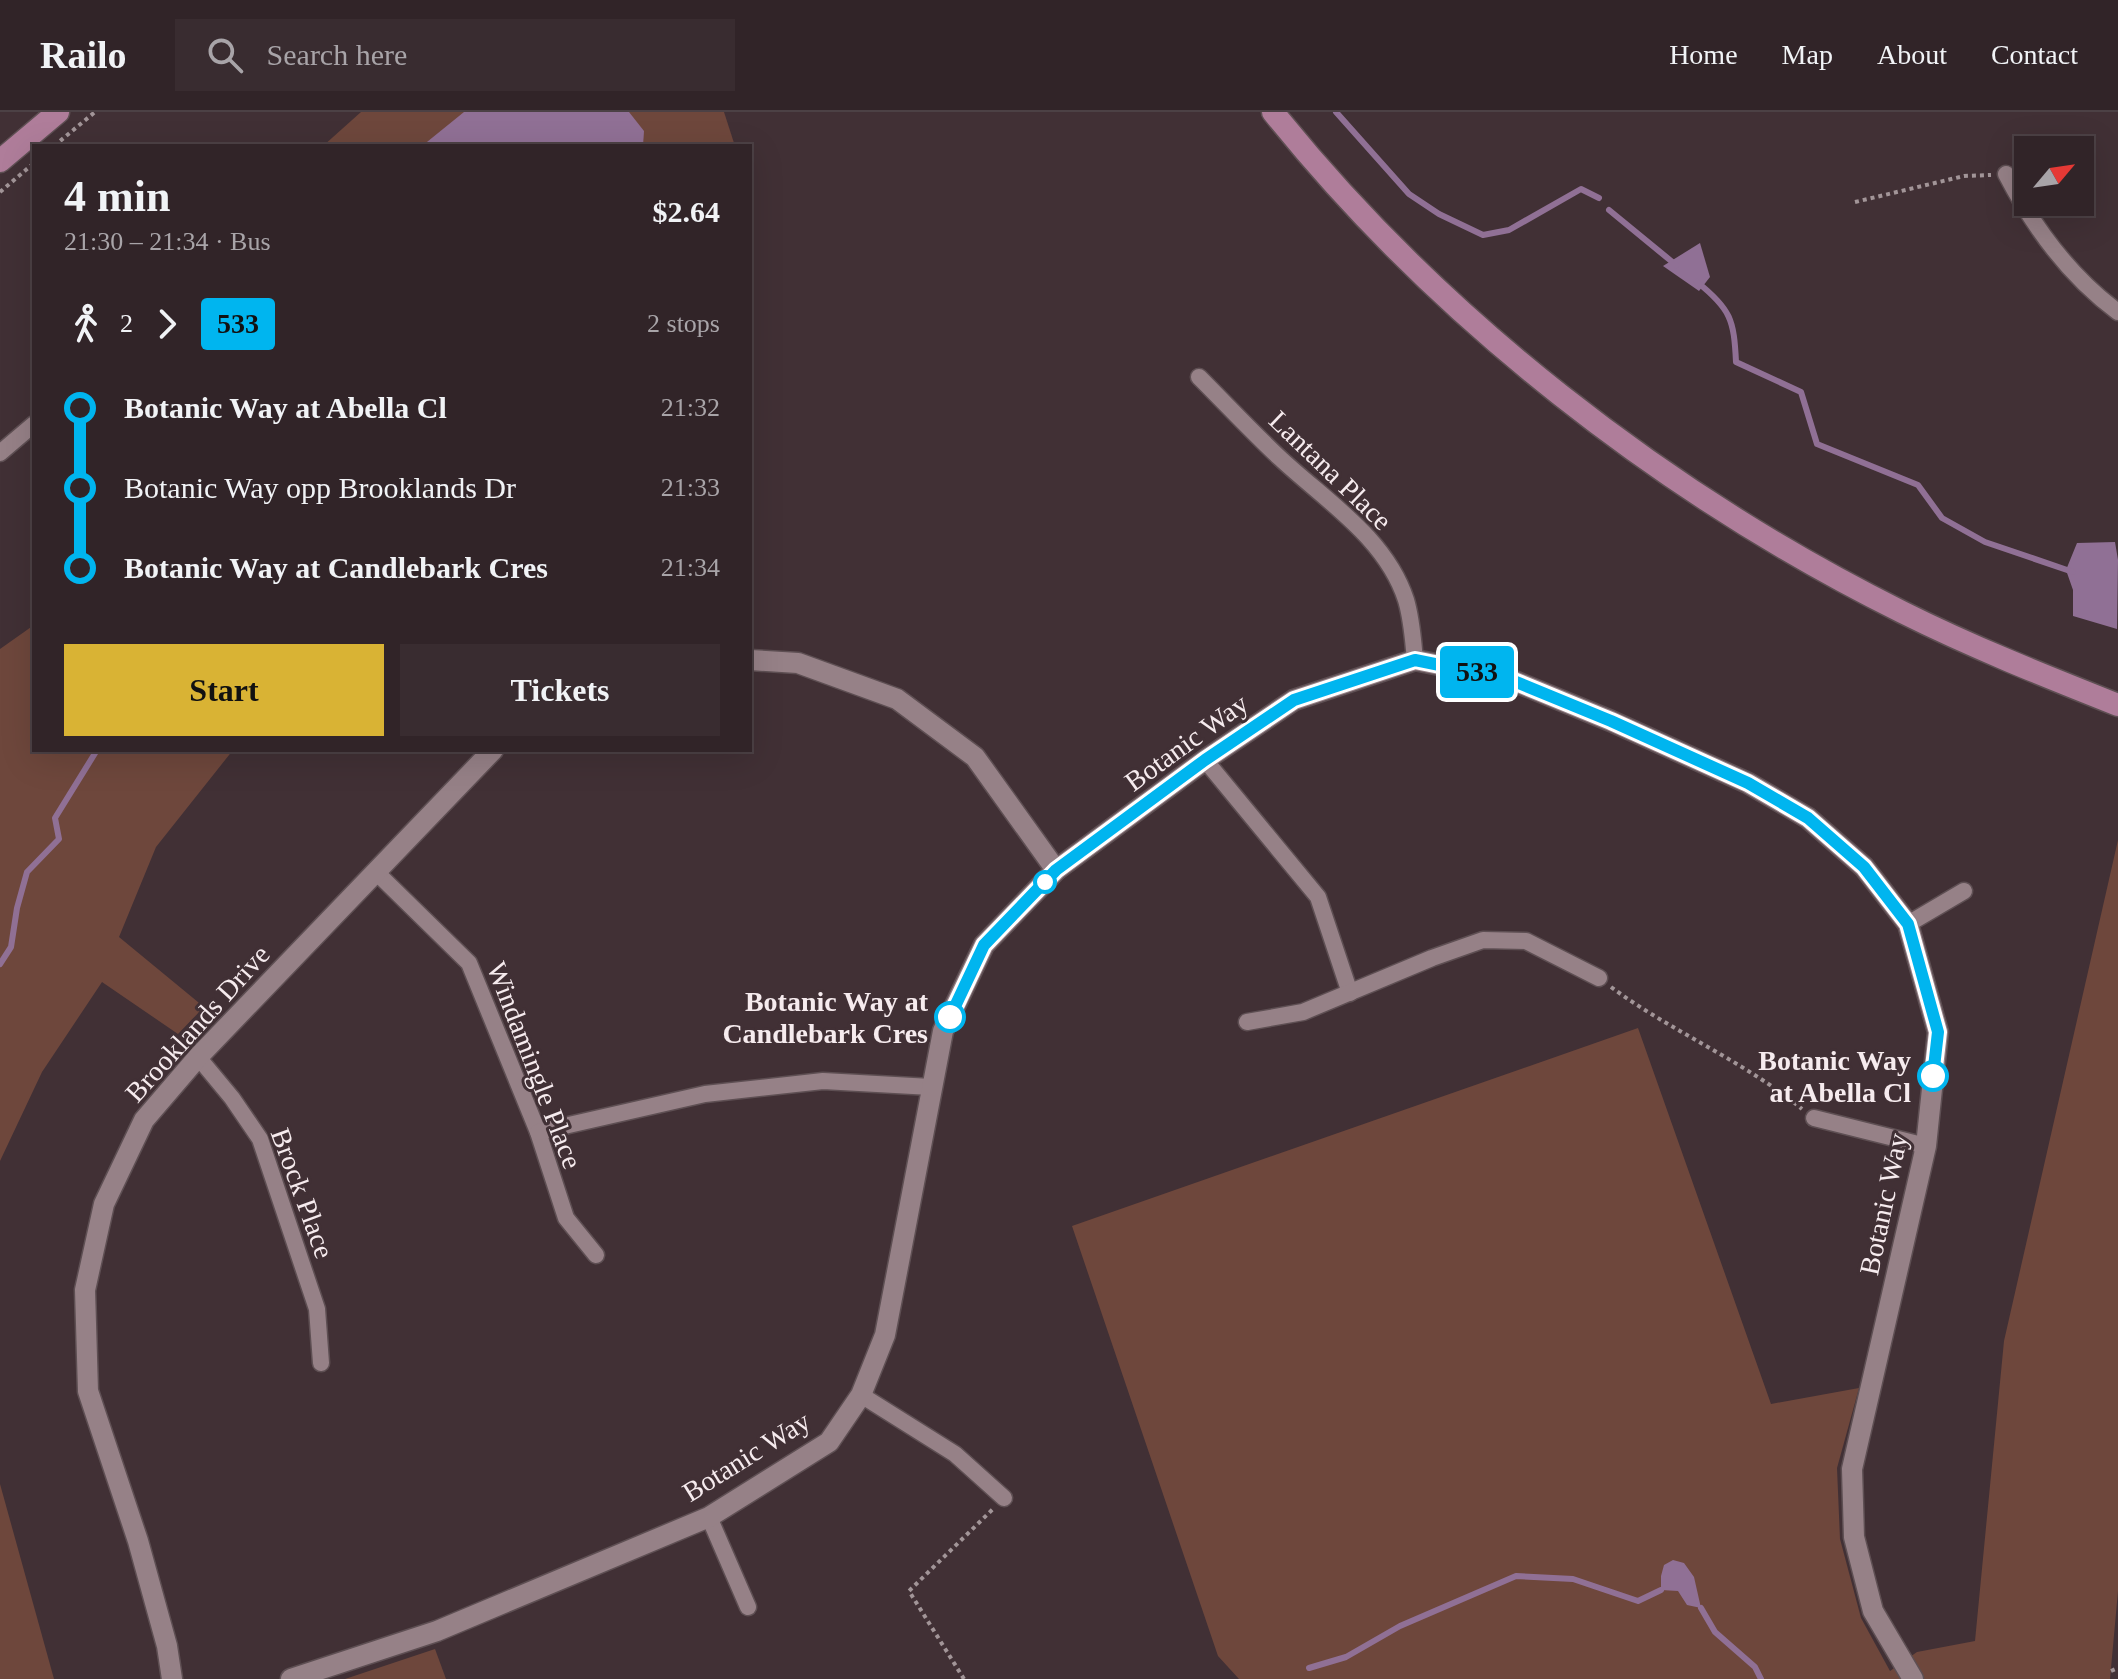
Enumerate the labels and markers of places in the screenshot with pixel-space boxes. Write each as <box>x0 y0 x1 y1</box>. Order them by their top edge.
unlabelled marker <box>1034 871 1056 893</box>
place label: Botanic Way at Candlebark Cres <box>722 986 929 1049</box>
marker: Botanic Way at Candlebark Cres <box>935 1002 965 1032</box>
place label: Botanic Way at Abella Cl <box>1758 1045 1911 1108</box>
marker: Botanic Way at Abella Cl <box>1918 1061 1948 1091</box>

